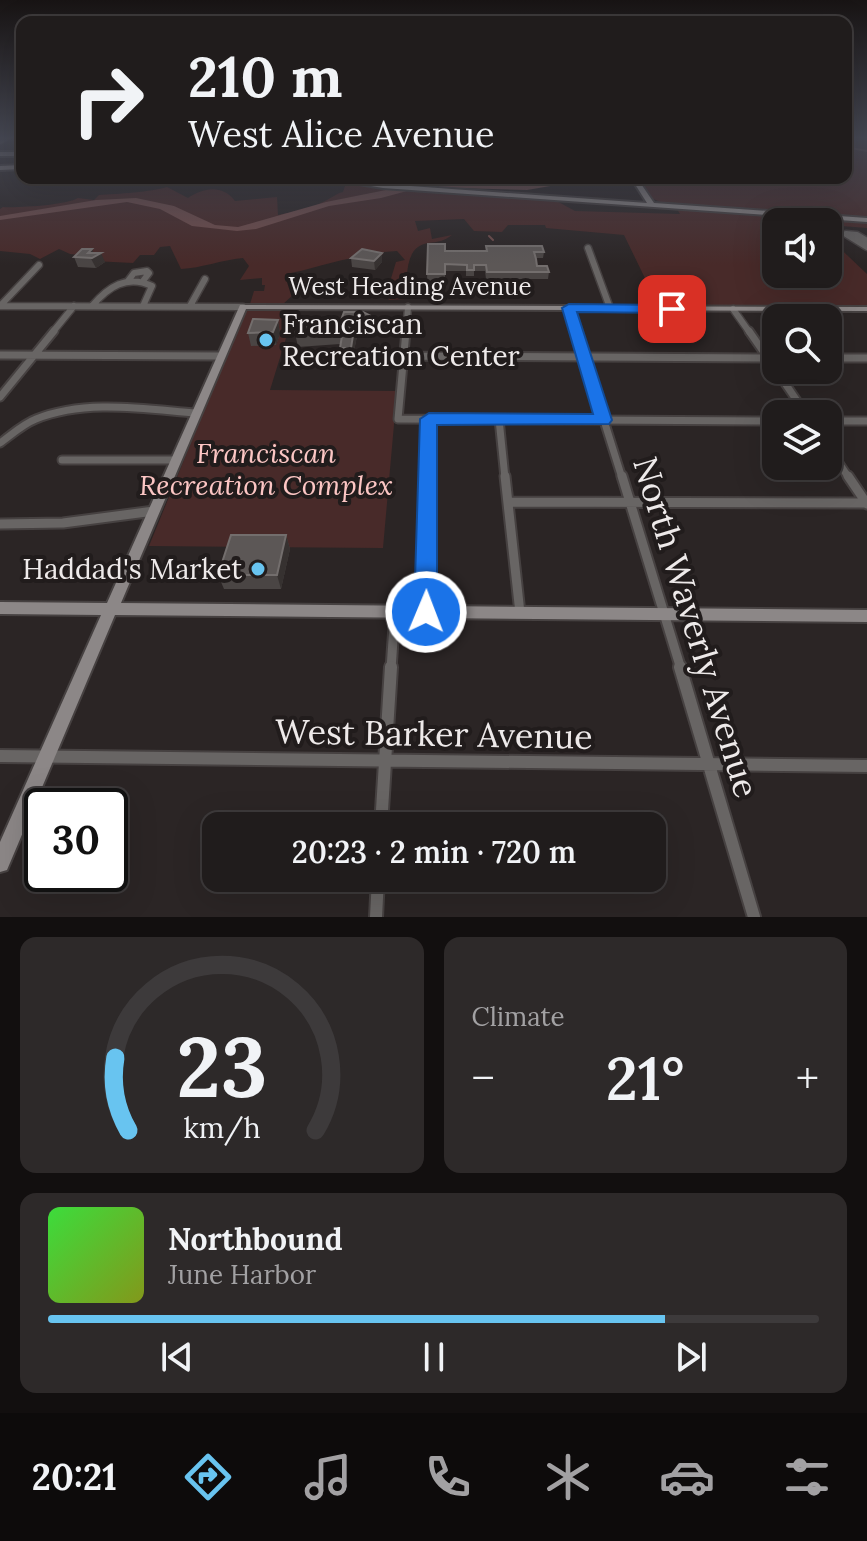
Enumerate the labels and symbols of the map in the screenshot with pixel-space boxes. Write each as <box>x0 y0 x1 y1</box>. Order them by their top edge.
street label: West Heading Avenue <box>289 271 531 302</box>
pin <box>638 275 706 343</box>
place label: Franciscan Recreation Center <box>282 306 520 374</box>
marker: Franciscan Recreation Center <box>257 331 275 349</box>
park label: Franciscan Recreation Complex <box>139 435 393 503</box>
street label: North Waverly Avenue <box>623 451 769 803</box>
place label: Haddad's Market <box>22 551 242 587</box>
marker: Haddad's Market <box>249 560 267 578</box>
position arrow <box>384 570 468 654</box>
street label: West Barker Avenue <box>275 709 593 758</box>
speed limit sign: 30 <box>24 788 128 892</box>

